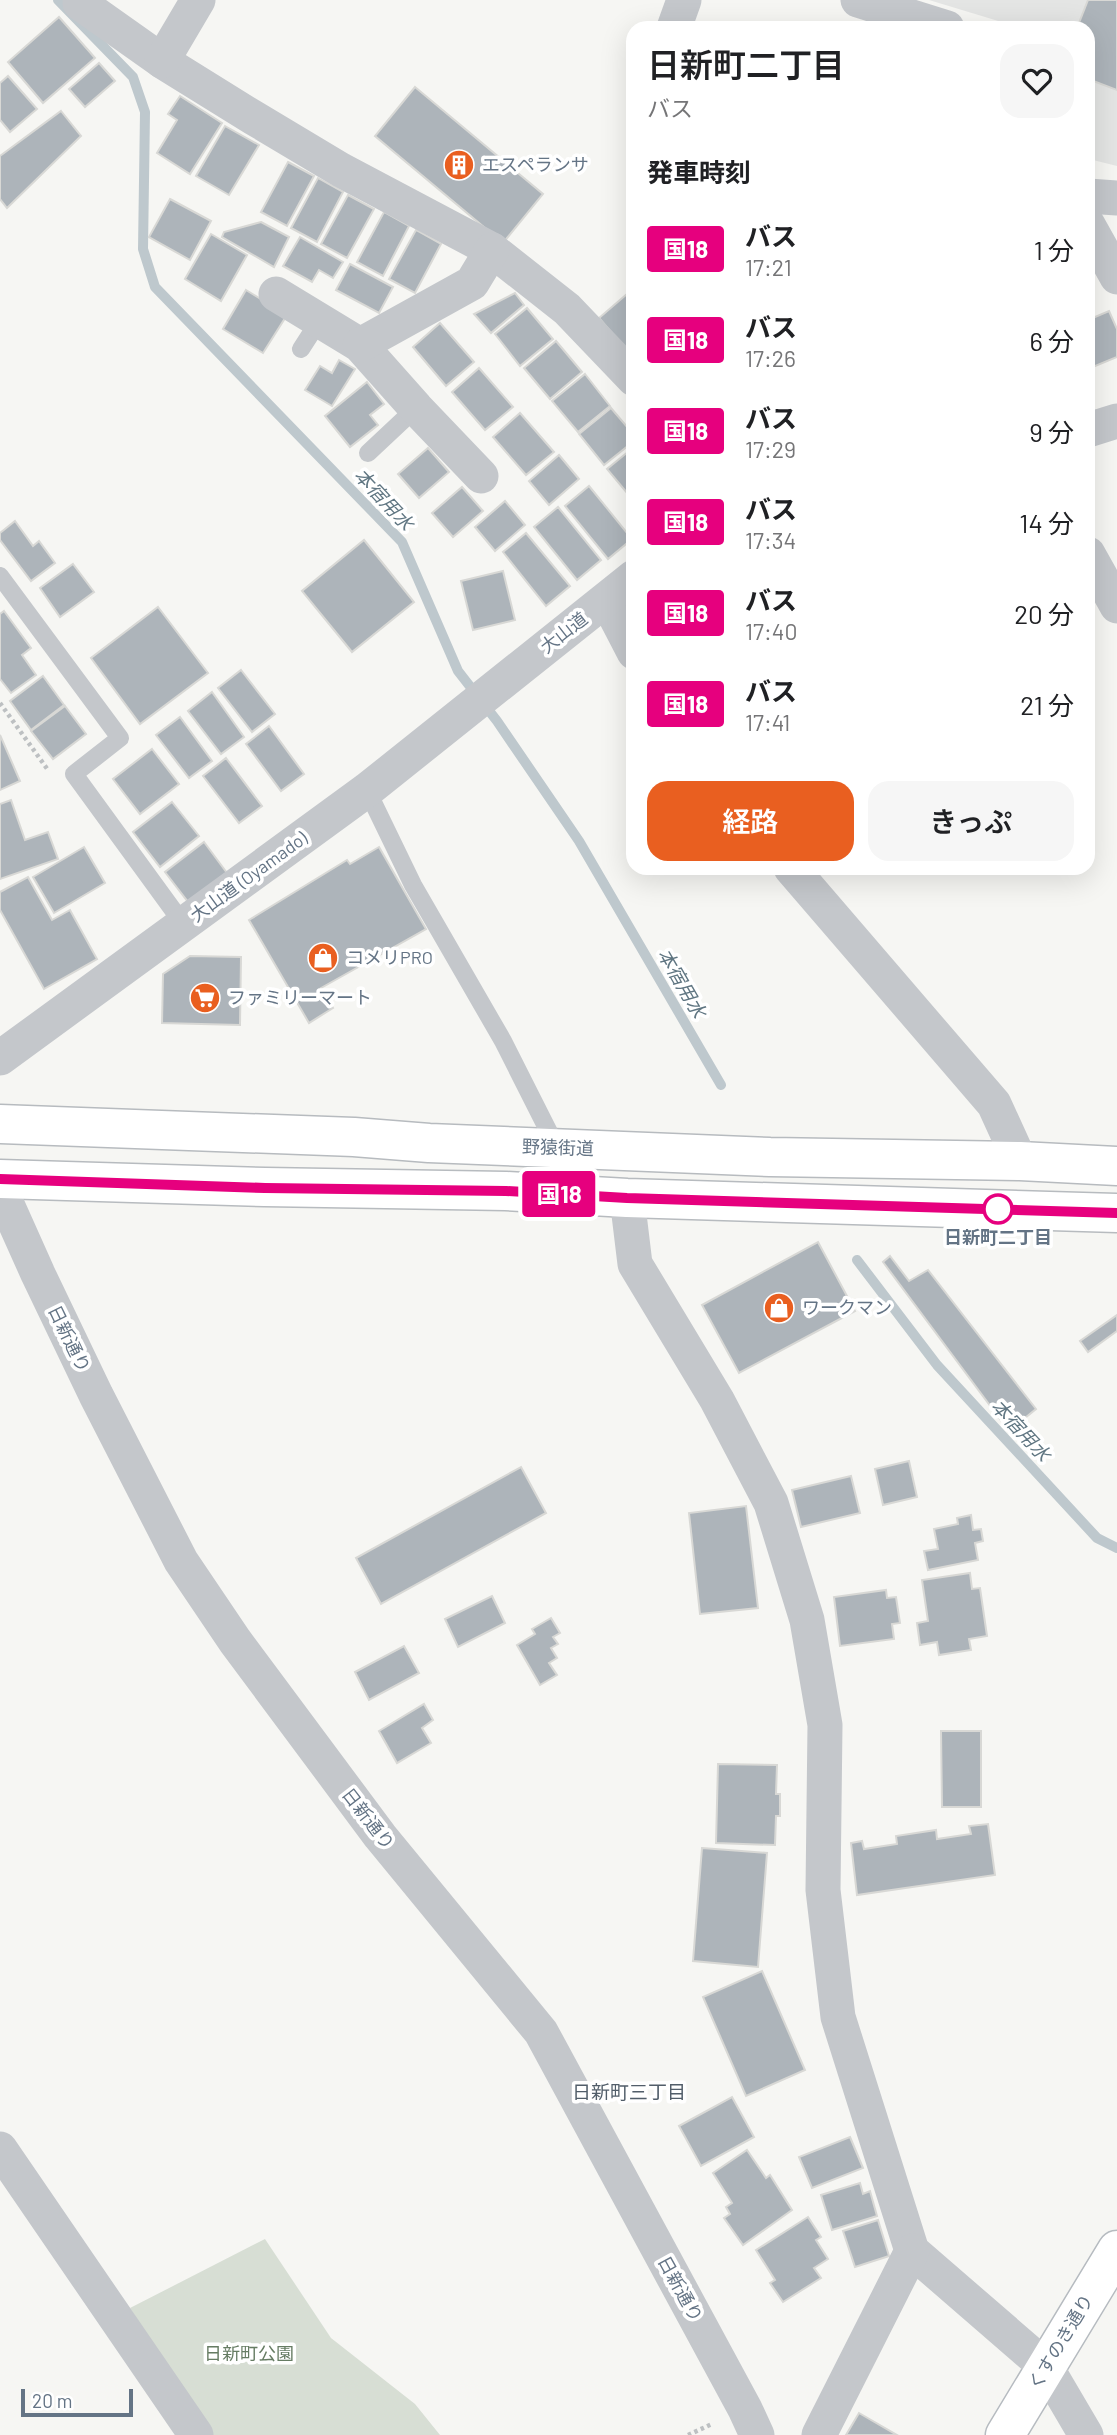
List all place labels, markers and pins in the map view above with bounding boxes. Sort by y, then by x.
building icon: エスペランサ [442,148,476,182]
place label: エスペランサ [482,153,589,175]
shop icon: コメリPRO [306,941,340,975]
place label: コメリPRO [346,946,433,968]
supermarket icon: ファミリーマート [188,981,222,1015]
place label: ファミリーマート [228,986,372,1008]
marker: 日新町二丁目 [983,1194,1013,1224]
place label: 日新町二丁目 [944,1226,1052,1248]
shop icon: ワークマン [762,1291,796,1325]
place label: ワークマン [802,1296,892,1318]

